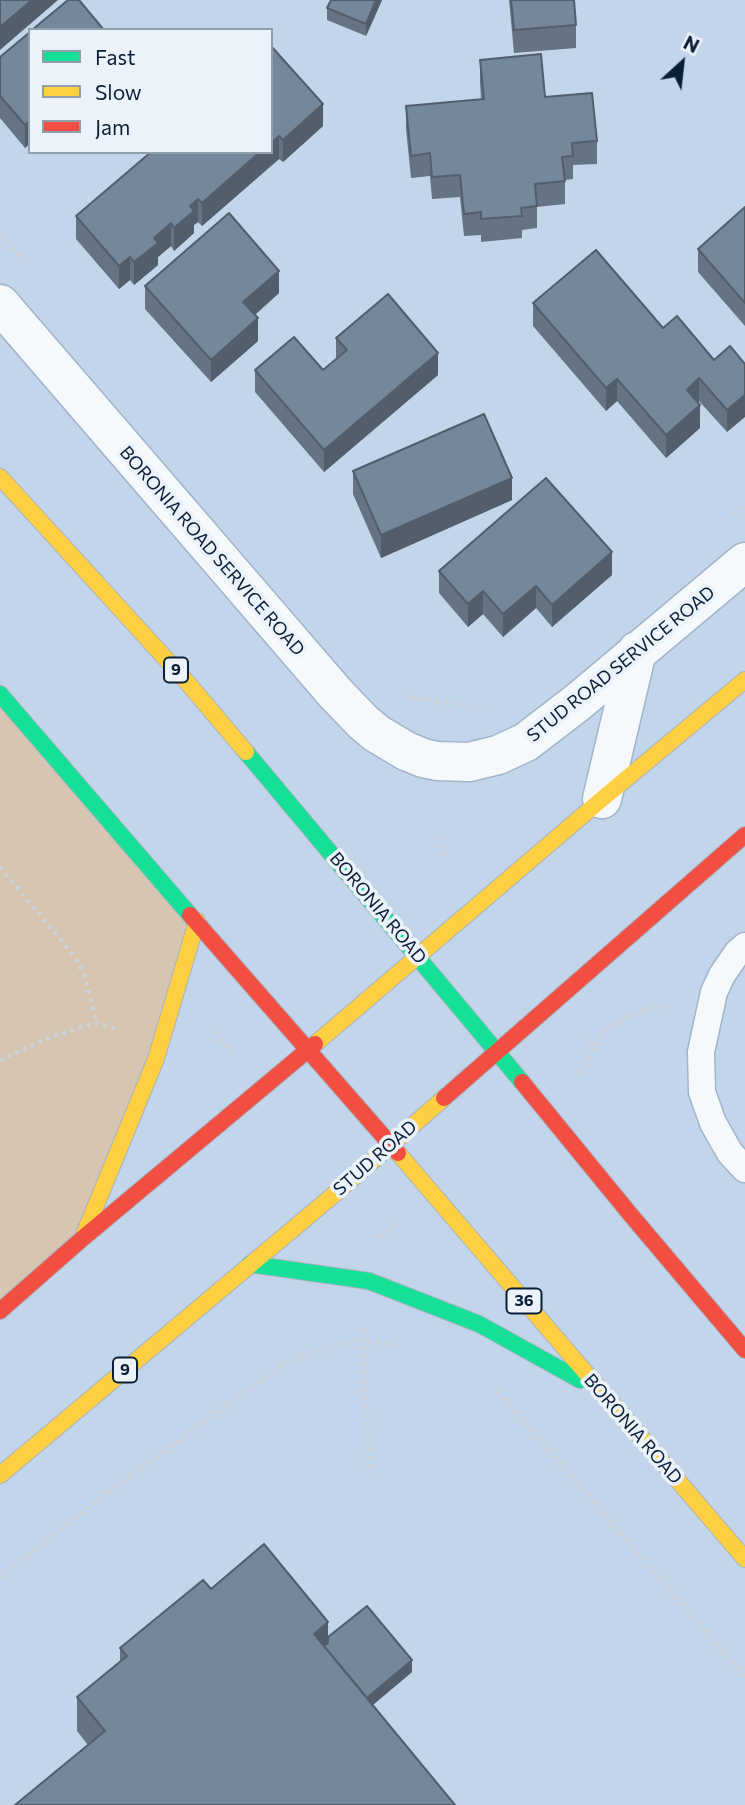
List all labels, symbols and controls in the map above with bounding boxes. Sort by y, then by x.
legend [28,28,273,154]
north arrow [647,28,717,98]
text: N [680,30,703,57]
text: Fast [95,44,136,69]
text: Slow [95,79,142,104]
text: Jam [95,114,130,139]
street label: BORONIA ROAD SERVICE ROAD [115,442,309,660]
street label: STUD ROAD SERVICE ROAD [523,582,719,746]
road number: 9 [164,657,188,682]
street label: BORONIA ROAD [325,848,431,968]
street label: STUD ROAD [329,1116,421,1200]
road number: 36 [506,1288,542,1314]
road number: 9 [113,1358,137,1382]
street label: BORONIA ROAD [579,1369,687,1489]

